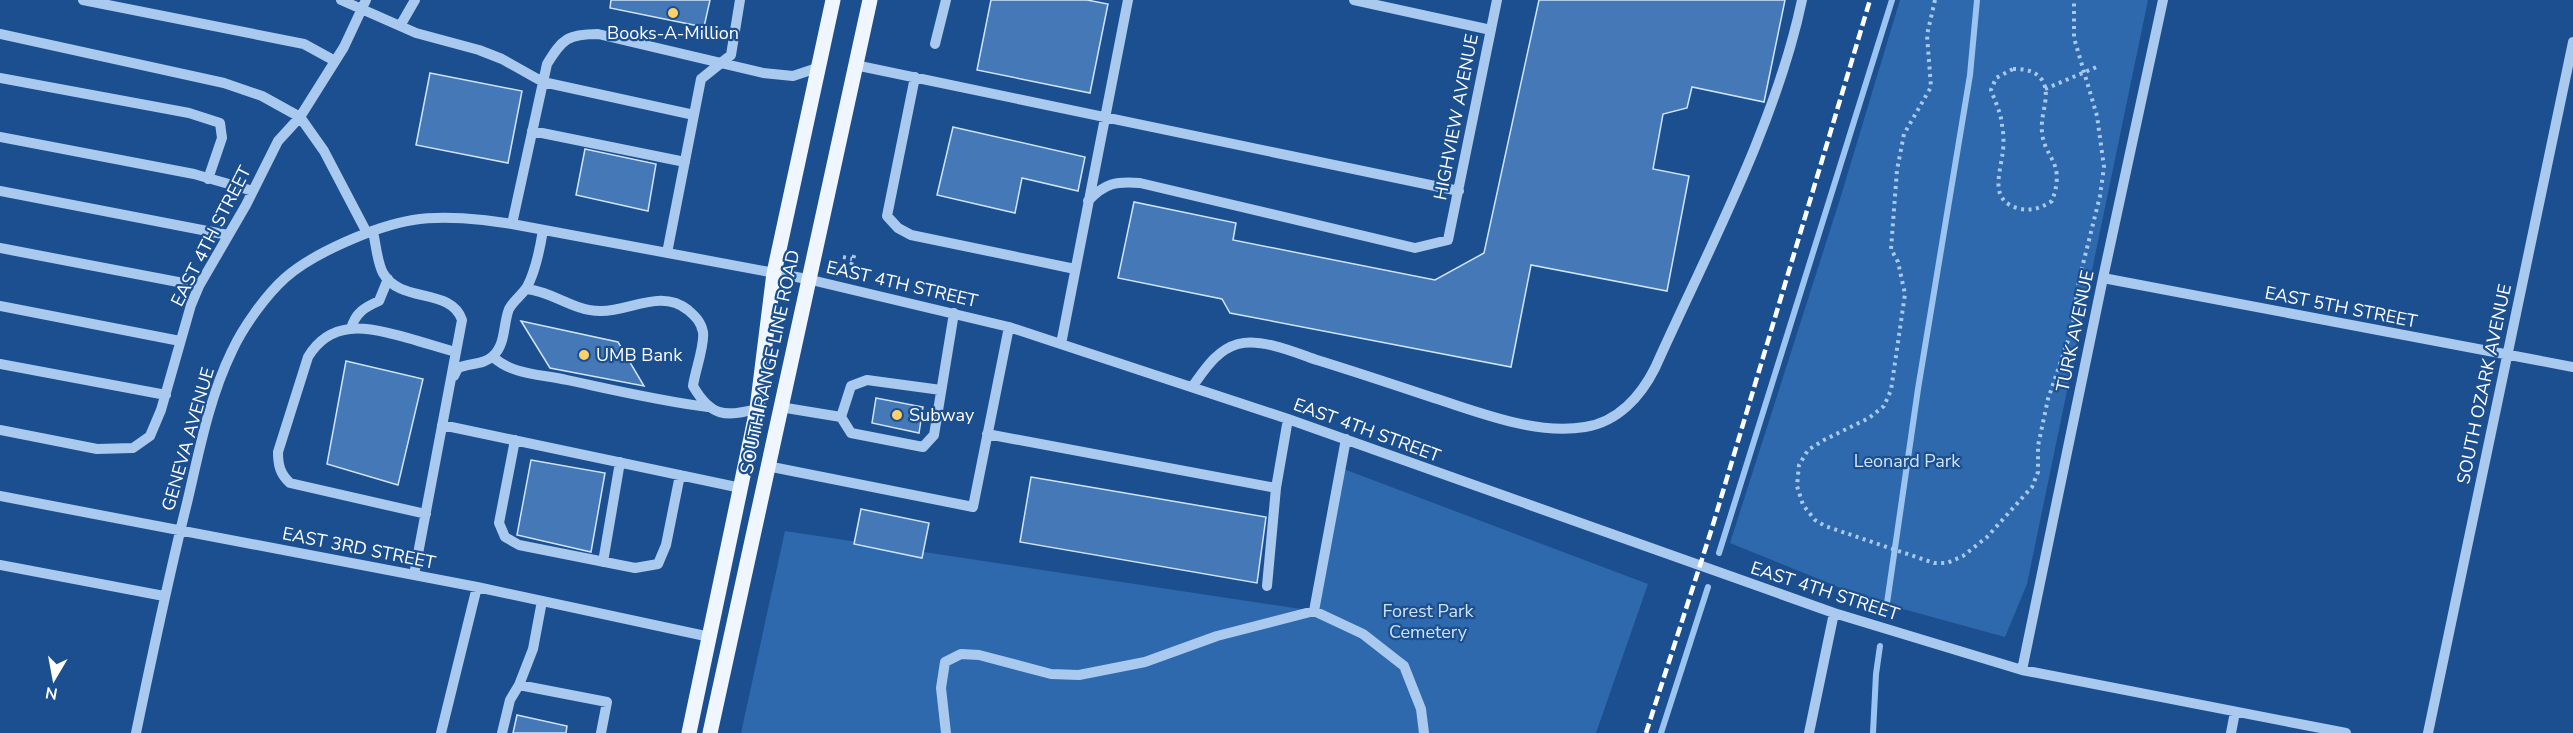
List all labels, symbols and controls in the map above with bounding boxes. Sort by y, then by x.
marker: Books-A-Million [666,6,680,20]
place label: Books-A-Million [607,21,739,45]
street label: HIGHVIEW AVENUE [1428,32,1484,202]
street label: EAST 4TH STREET [165,161,257,310]
street label: SOUTH RANGE LINE ROAD [735,248,805,476]
street label: EAST 4TH STREET [824,255,980,313]
street label: TURK AVENUE [2050,268,2100,394]
street label: EAST 5TH STREET [2263,280,2419,334]
street label: SOUTH OZARK AVENUE [2451,282,2517,486]
place label: UMB Bank [596,343,683,367]
marker: UMB Bank [577,348,591,362]
street label: GENEVA AVENUE [156,364,220,514]
street label: EAST 4TH STREET [1290,392,1444,468]
place label: Subway [909,403,975,427]
marker: Subway [890,408,904,422]
park label: Leonard Park [1854,449,1961,473]
street label: EAST 3RD STREET [280,521,438,575]
street label: EAST 4TH STREET [1748,556,1902,626]
park label: Forest Park Cemetery [1383,599,1474,644]
north arrow [24,649,84,709]
text: N [44,681,59,705]

